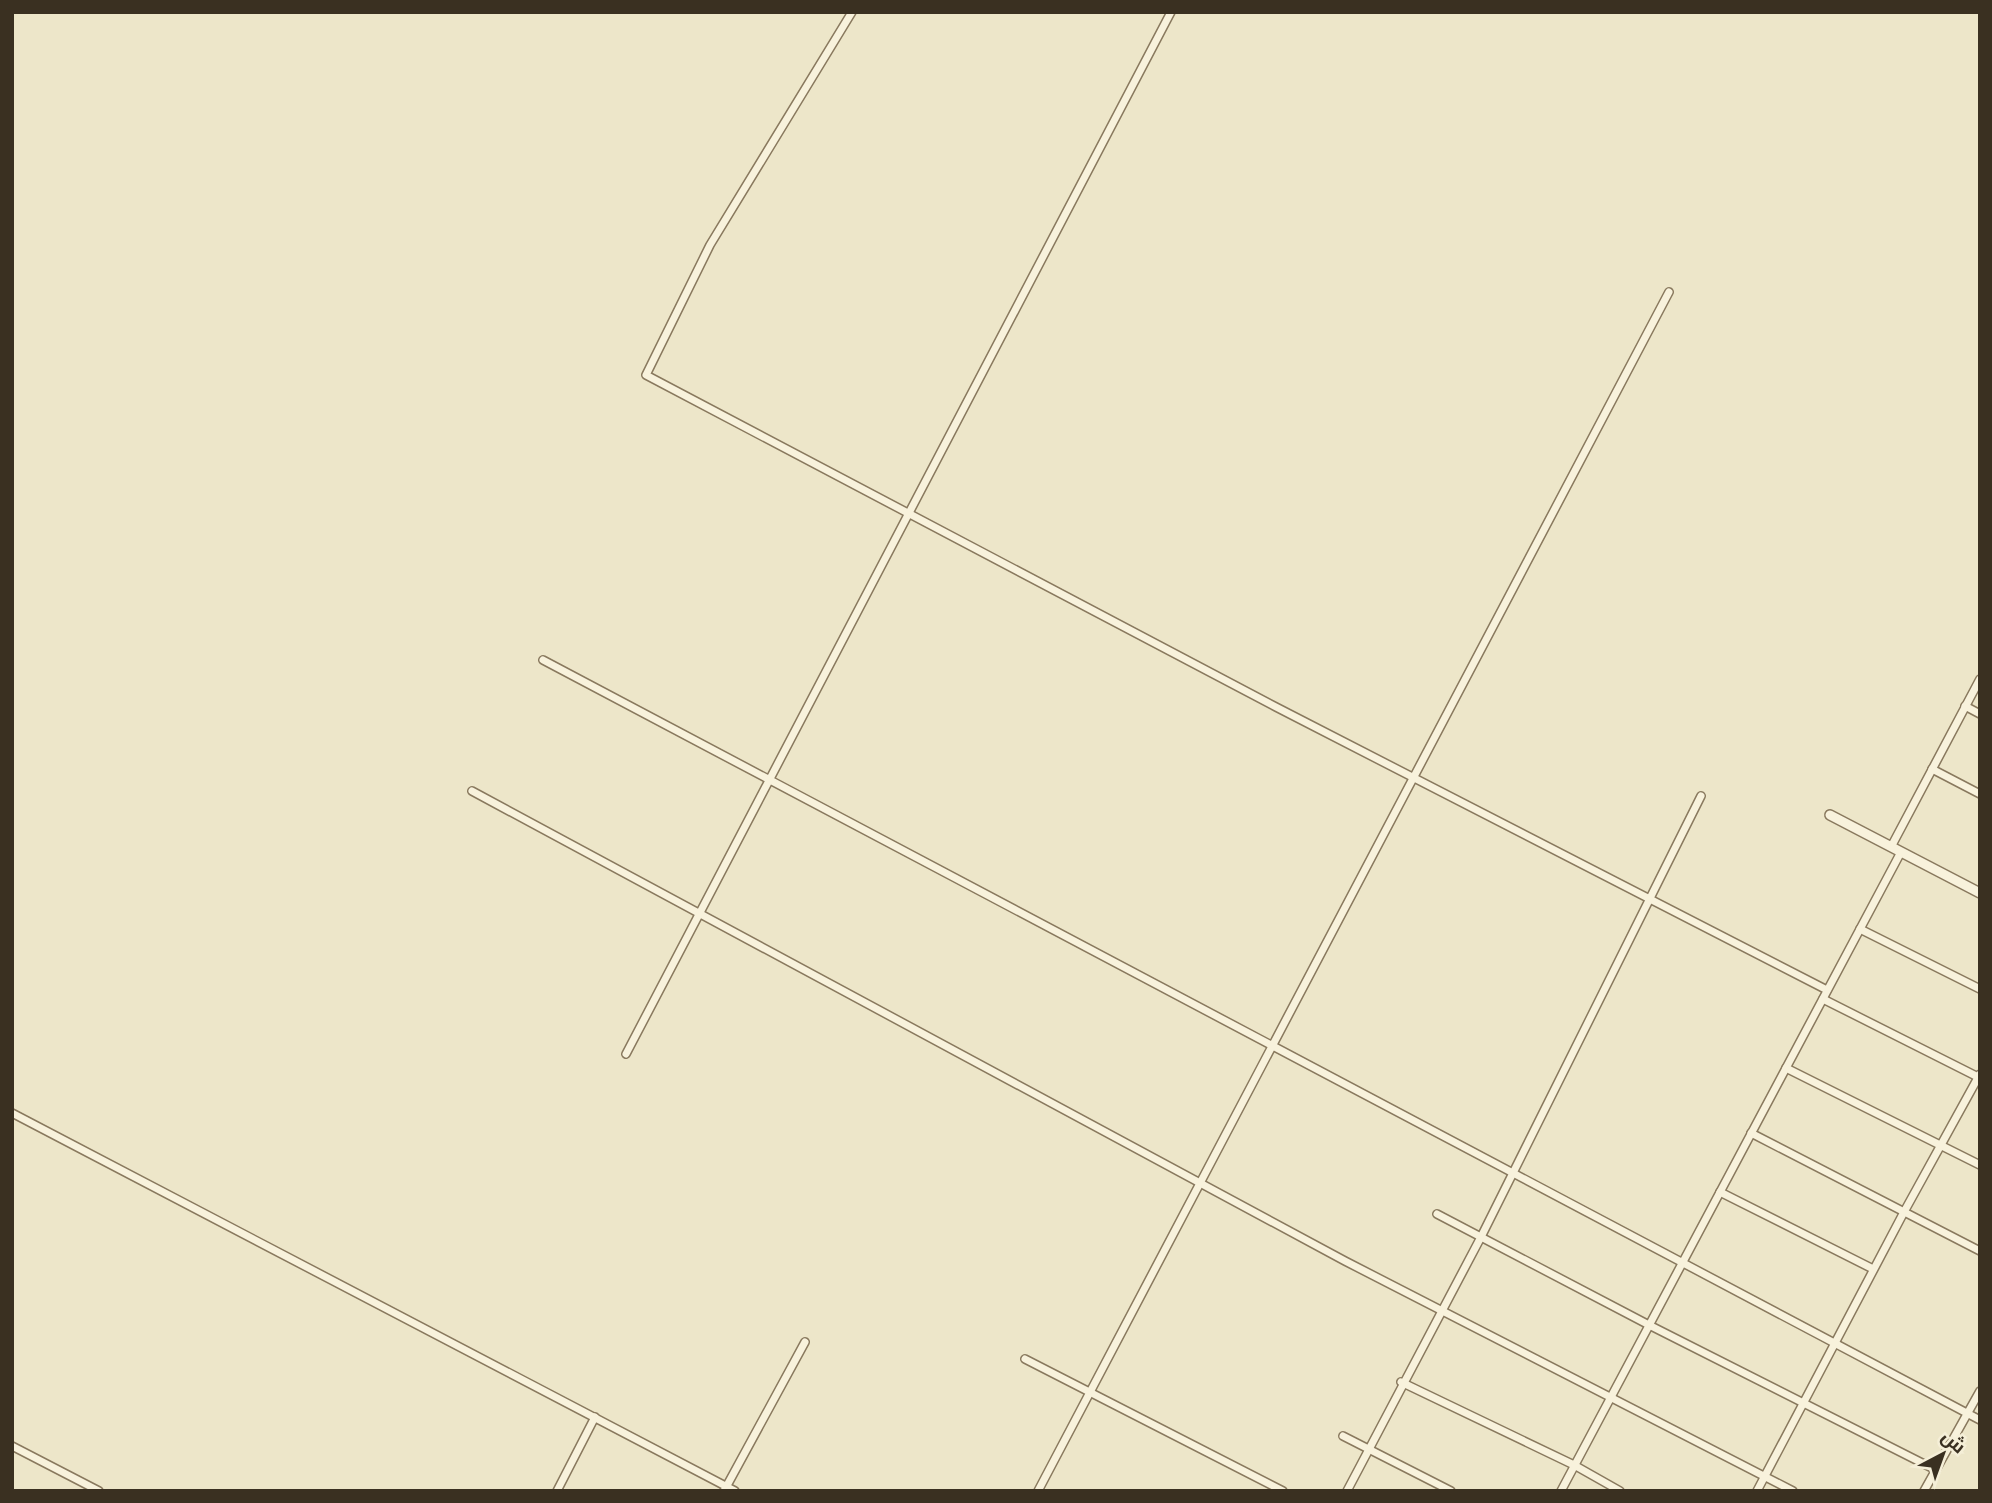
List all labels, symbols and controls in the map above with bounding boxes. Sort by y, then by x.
north arrow [1908,1419,1978,1489]
text: ش [1937,1423,1973,1458]

